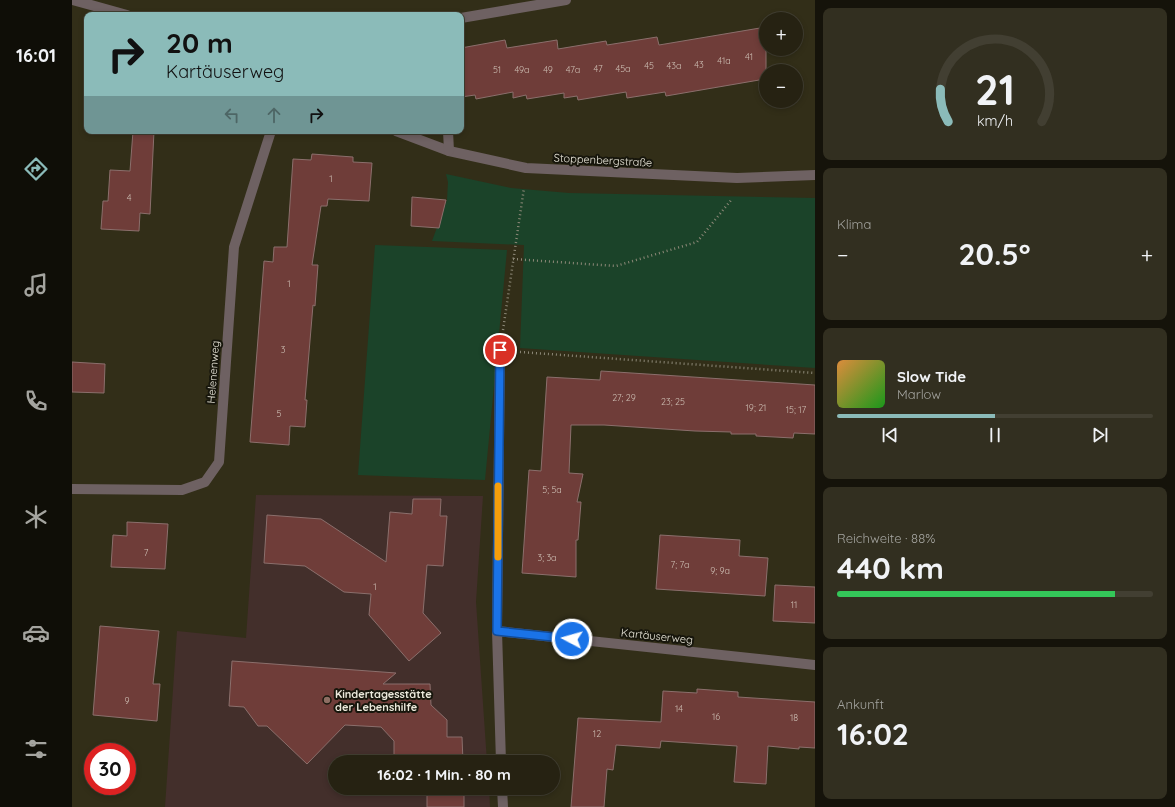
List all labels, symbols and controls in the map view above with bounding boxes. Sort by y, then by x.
map controls [759,12,803,108]
button: + [759,12,803,56]
text: 20 m [166,25,233,60]
icon: right [100,28,152,80]
text: 16:01 [16,44,56,67]
house number: 41 [745,51,753,62]
house number: 41a [717,55,731,66]
house number: 43 [694,59,704,70]
text: Kartäuserweg [166,60,284,83]
house number: 45 [644,60,654,71]
house number: 43a [667,60,681,71]
house number: 47 [593,63,603,74]
house number: 45a [615,63,631,74]
text: 21 [975,63,1015,115]
house number: 51 [493,64,501,75]
house number: 49a [514,64,530,75]
house number: 49 [543,64,553,75]
house number: 47a [566,64,580,75]
button: − [759,64,803,108]
icon: left [221,104,243,126]
icon: ahead [263,104,285,126]
icon: right [305,104,327,126]
text: km/h [977,111,1013,129]
street label: Stoppenbergstraße [553,150,653,170]
icon: directions [22,155,50,183]
house number: 1 [329,173,333,184]
house number: 4 [127,192,132,203]
text: Klima [837,216,871,232]
text: 20.5° [959,235,1031,273]
text: − [837,241,848,269]
text: + [1141,241,1153,269]
icon: music [22,271,50,299]
house number: 1 [287,278,291,289]
pin [483,333,517,367]
icon: arrive [489,339,511,361]
street label: Helenenweg [204,340,222,404]
house number: 3 [281,344,286,355]
text: Slow Tide [897,367,966,386]
text: Marlow [897,386,941,402]
icon: phone [22,387,50,415]
house number: 27; 29 [612,392,636,403]
house number: 23; 25 [661,396,685,407]
house number: 19; 21 [746,402,766,413]
house number: 15; 17 [786,404,807,415]
house number: 5 [277,408,282,419]
icon: previous [879,424,901,446]
icon: pause [984,424,1006,446]
icon: next [1089,424,1111,446]
house number: 5; 5a [542,484,562,495]
icon: climate [22,503,50,531]
text: Reichweite · 88% [837,530,935,546]
house number: 7 [144,547,149,558]
text: 440 km [837,549,944,587]
house number: 3; 3a [537,552,557,563]
house number: 7; 7a [671,559,689,570]
house number: 9; 9a [710,565,730,576]
house number: 1 [373,581,377,592]
house number: 11 [791,599,797,610]
position arrow [551,618,593,660]
icon: car [22,619,50,647]
street label: Kartäuserweg [620,625,694,647]
place label: Kindertagesstätte der Lebenshilfe [335,687,432,714]
house number: 9 [124,695,130,706]
marker: Kindertagesstätte der Lebenshilfe [322,695,332,705]
text: Ankunft [837,696,884,712]
house number: 14 [675,703,683,714]
house number: 16 [712,711,720,722]
house number: 18 [790,712,798,723]
text: 16:02 [837,715,909,753]
house number: 12 [593,728,601,739]
icon: filters [22,735,50,763]
speed limit sign: 30 [84,743,136,795]
text: 16:02 · 1 Min. · 80 m [377,765,511,784]

